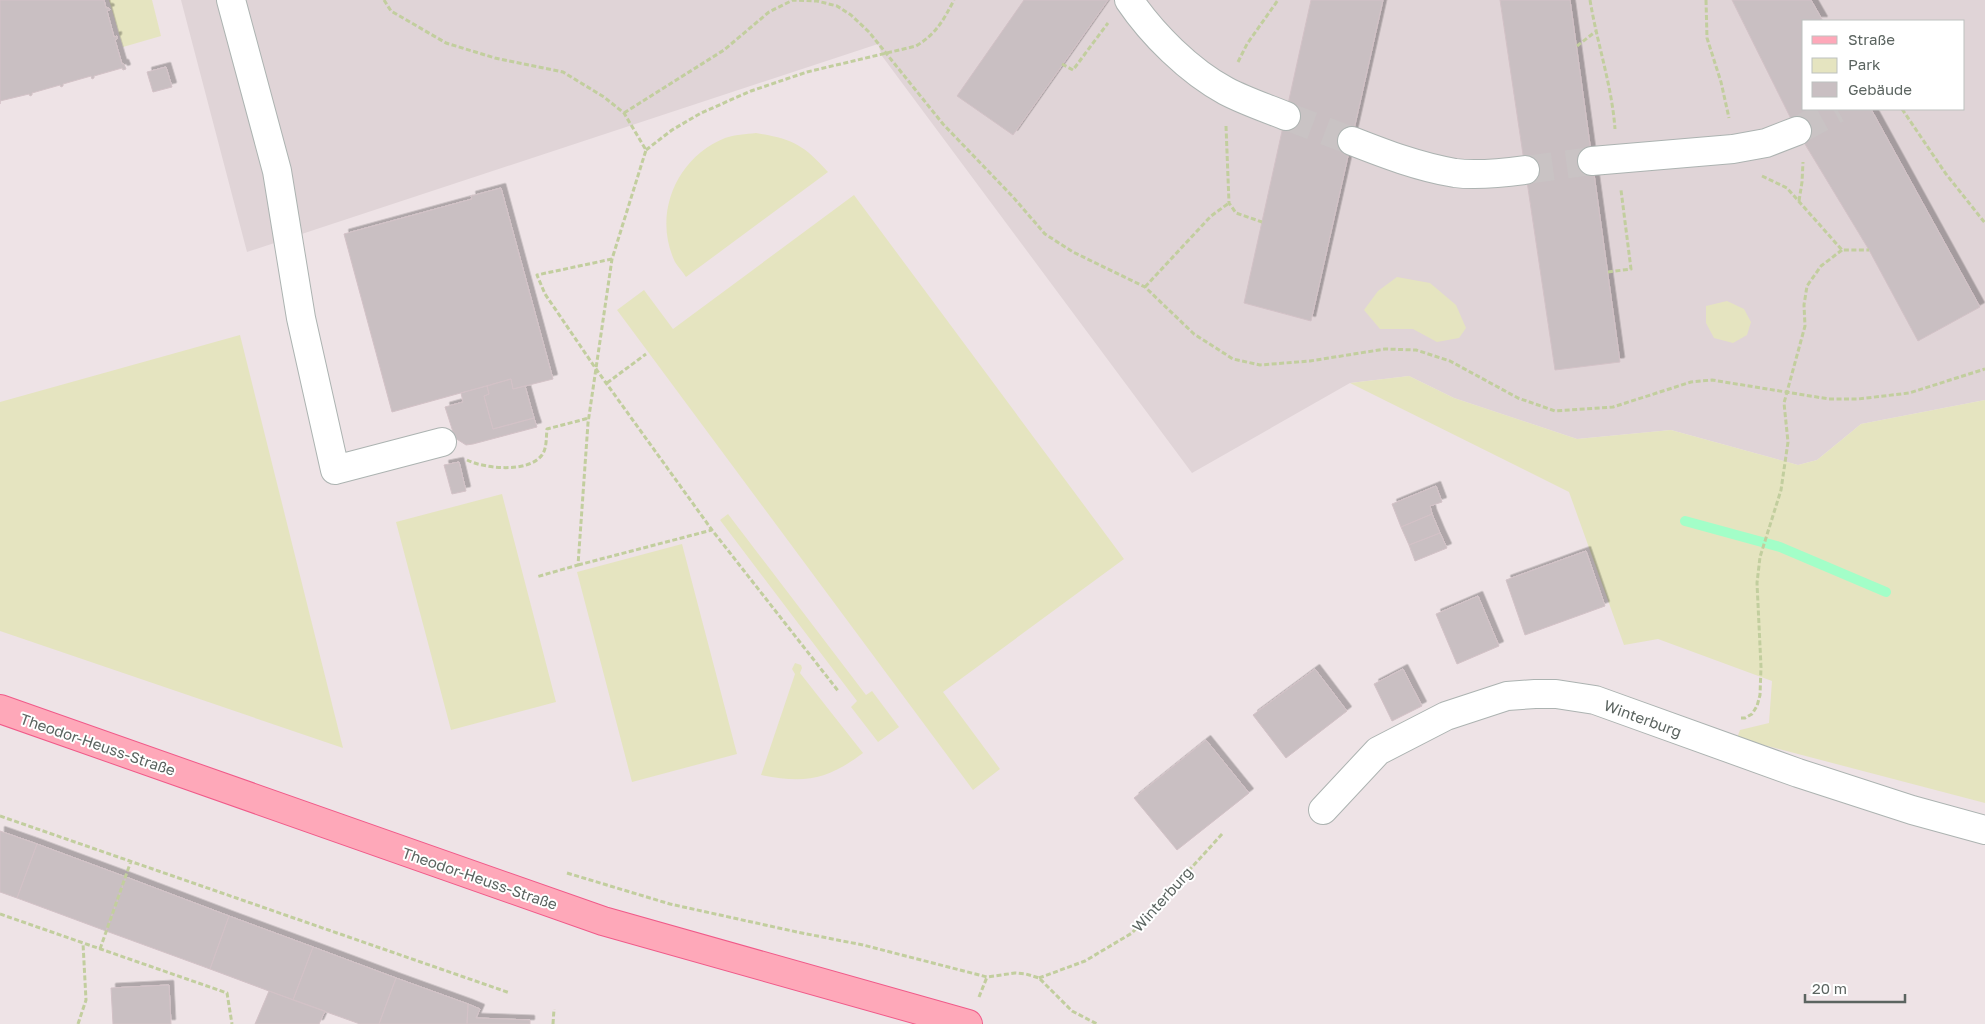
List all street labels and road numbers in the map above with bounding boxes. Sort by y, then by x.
street label: Winterburg [1602,696,1684,740]
street label: Theodor-Heuss-Straße [18,709,178,779]
street label: Theodor-Heuss-Straße [400,843,560,913]
street label: Winterburg [1128,863,1196,935]

